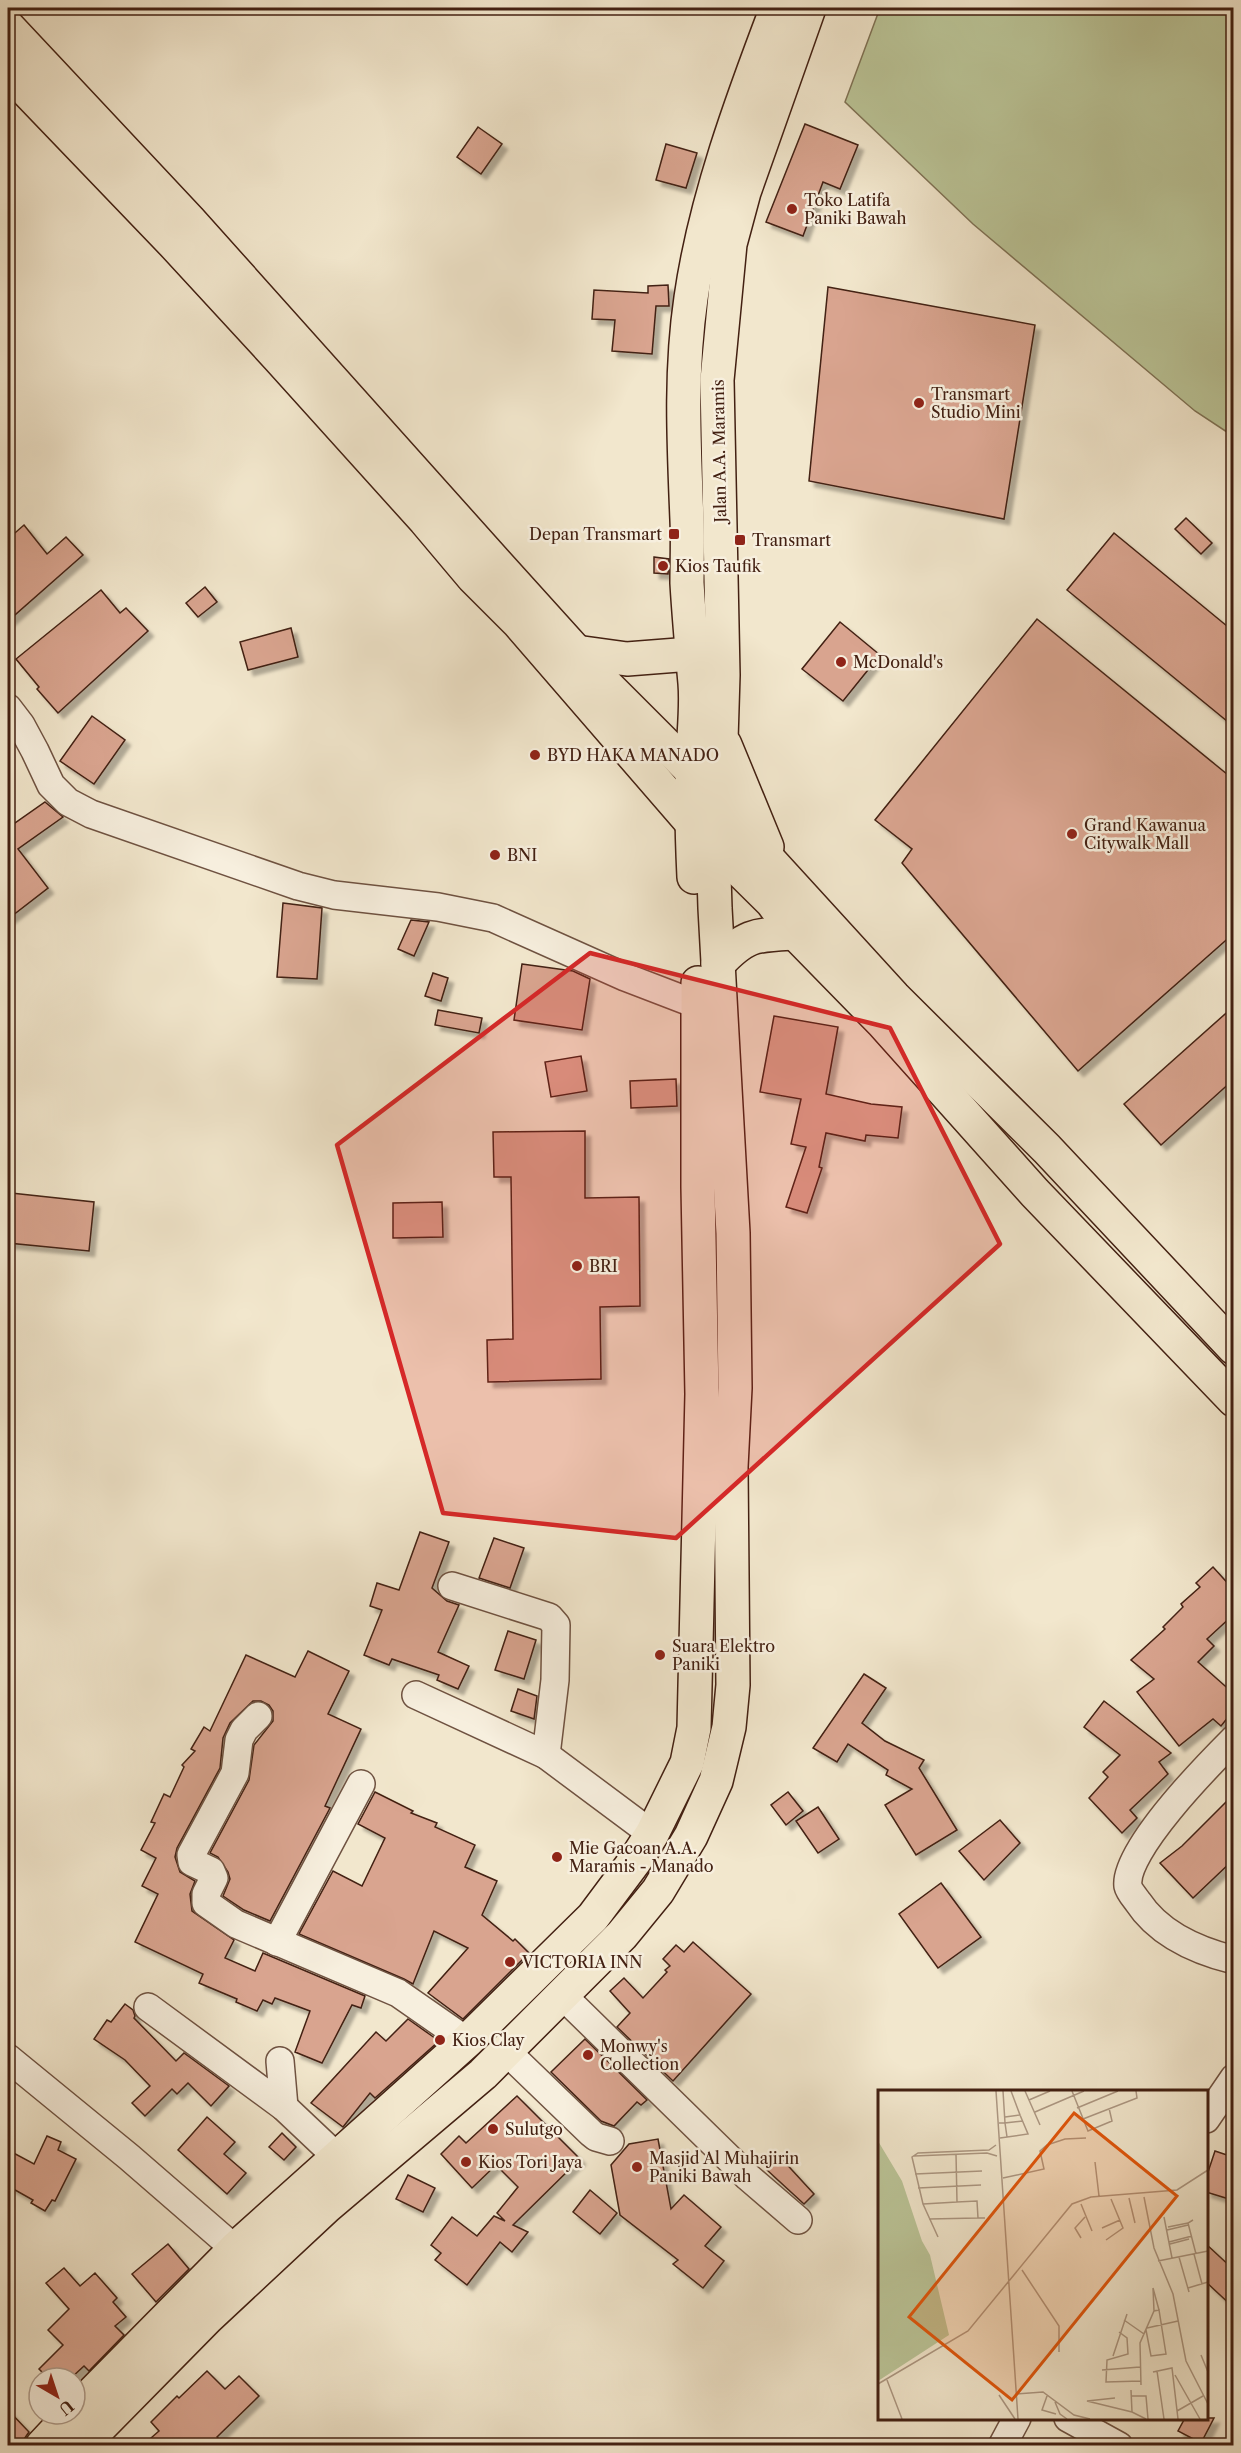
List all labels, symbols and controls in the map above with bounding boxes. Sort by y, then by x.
place label: Toko Latifa Paniki Bawah [804,190,906,228]
marker: Toko Latifa Paniki Bawah [785,202,799,216]
street label: Jalan A.A. Maramis [708,379,730,526]
place label: Transmart Studio Mini [931,384,1021,422]
marker: Transmart Studio Mini [912,396,926,410]
place label: Depan Transmart [529,524,662,544]
marker: Depan Transmart [667,527,681,541]
place label: Transmart [752,530,831,550]
marker: Transmart [733,533,747,547]
place label: Kios Taufik [675,556,762,576]
marker: Kios Taufik [656,559,670,573]
place label: McDonald's [853,652,943,672]
marker: McDonald's [834,655,848,669]
place label: BYD HAKA MANADO [547,745,719,765]
marker: BYD HAKA MANADO [528,748,542,762]
place label: Grand Kawanua Citywalk Mall [1084,815,1207,853]
marker: Grand Kawanua Citywalk Mall [1065,827,1079,841]
place label: BNI [507,845,537,865]
marker: BNI [488,848,502,862]
place label: BRI [589,1256,618,1276]
marker: BRI [570,1259,584,1273]
place label: Suara Elektro Paniki [672,1636,775,1674]
marker: Suara Elektro Paniki [653,1648,667,1662]
place label: Mie Gacoan A.A. Maramis - Manado [569,1838,714,1876]
marker: Mie Gacoan A.A. Maramis - Manado [550,1850,564,1864]
place label: VICTORIA INN [521,1952,643,1972]
marker: VICTORIA INN [503,1955,517,1969]
place label: Kios Clay [452,2030,525,2050]
marker: Kios Clay [433,2033,447,2047]
place label: Monwy's Collection [600,2036,679,2074]
marker: Monwy's Collection [581,2048,595,2062]
inset map [878,2090,1208,2420]
place label: Sulutgo [505,2119,563,2139]
marker: Sulutgo [486,2122,500,2136]
place label: Masjid Al Muhajirin Paniki Bawah [649,2148,799,2186]
place label: Kios Tori Jaya [478,2152,583,2172]
marker: Kios Tori Jaya [459,2155,473,2169]
marker: Masjid Al Muhajirin Paniki Bawah [630,2160,644,2174]
north arrow [27,2366,87,2426]
text: U [55,2396,78,2420]

